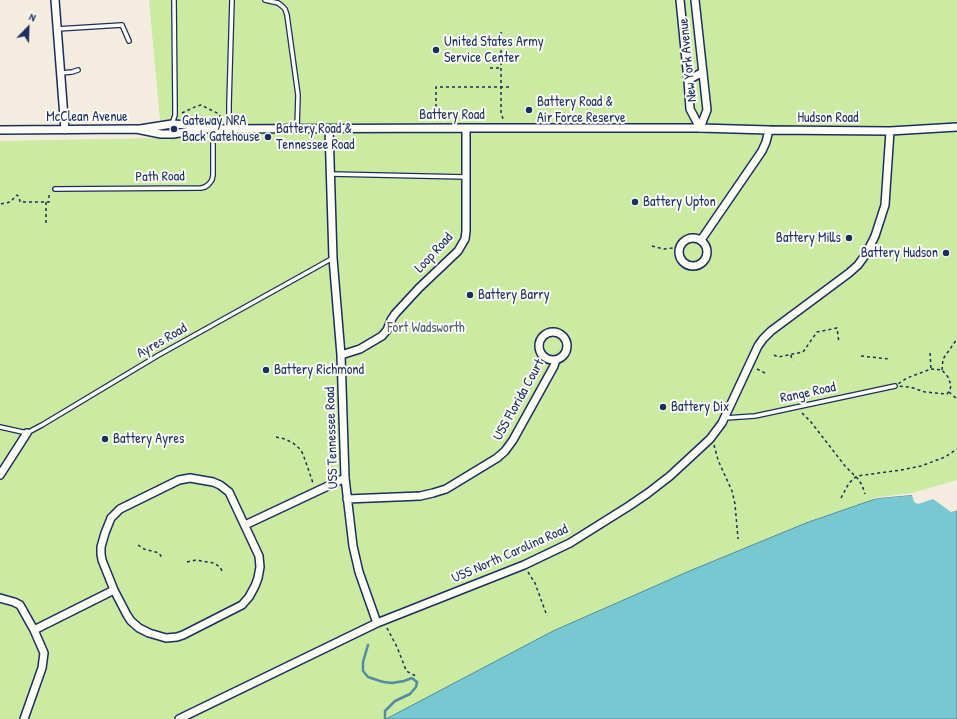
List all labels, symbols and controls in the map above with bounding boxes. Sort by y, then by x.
north arrow [8,8,48,48]
text: N [27,9,38,25]
street label: New York Avenue [675,17,701,103]
place label: United States Army Service Center [444,34,544,66]
marker: United States Army Service Center [431,45,441,55]
place label: Battery Road & Air Force Reserve [537,94,626,126]
marker: Battery Road & Air Force Reserve [524,105,534,115]
street label: Battery Road [419,107,485,123]
street label: McClean Avenue [46,109,128,125]
street label: Hudson Road [797,110,859,126]
place label: Gateway NRA Back Gatehouse [182,113,260,146]
place label: Battery Road & Tennessee Road [276,121,354,154]
marker: Gateway NRA Back Gatehouse [169,124,179,134]
marker: Battery Road & Tennessee Road [263,132,273,142]
street label: Path Road [135,168,185,186]
place label: Battery Upton [643,194,716,210]
marker: Battery Upton [630,197,640,207]
street label: Loop Road [411,229,457,277]
place label: Battery Mills [776,230,841,246]
marker: Battery Mills [844,233,854,243]
place label: Battery Hudson [861,245,938,261]
marker: Battery Hudson [941,248,951,258]
place label: Battery Barry [478,287,550,303]
marker: Battery Barry [465,290,475,300]
street label: Ayres Road [134,320,190,362]
park label: Fort Wadsworth [387,320,465,336]
street label: USS Florida Court [490,356,548,444]
place label: Battery Richmond [274,362,364,378]
marker: Battery Richmond [261,365,271,375]
street label: Range Road [779,379,837,407]
street label: USS Tennessee Road [322,387,342,489]
place label: Battery Dix [671,399,729,415]
marker: Battery Dix [658,402,668,412]
place label: Battery Ayres [113,431,184,447]
marker: Battery Ayres [100,434,110,444]
street label: USS North Carolina Road [449,521,571,587]

